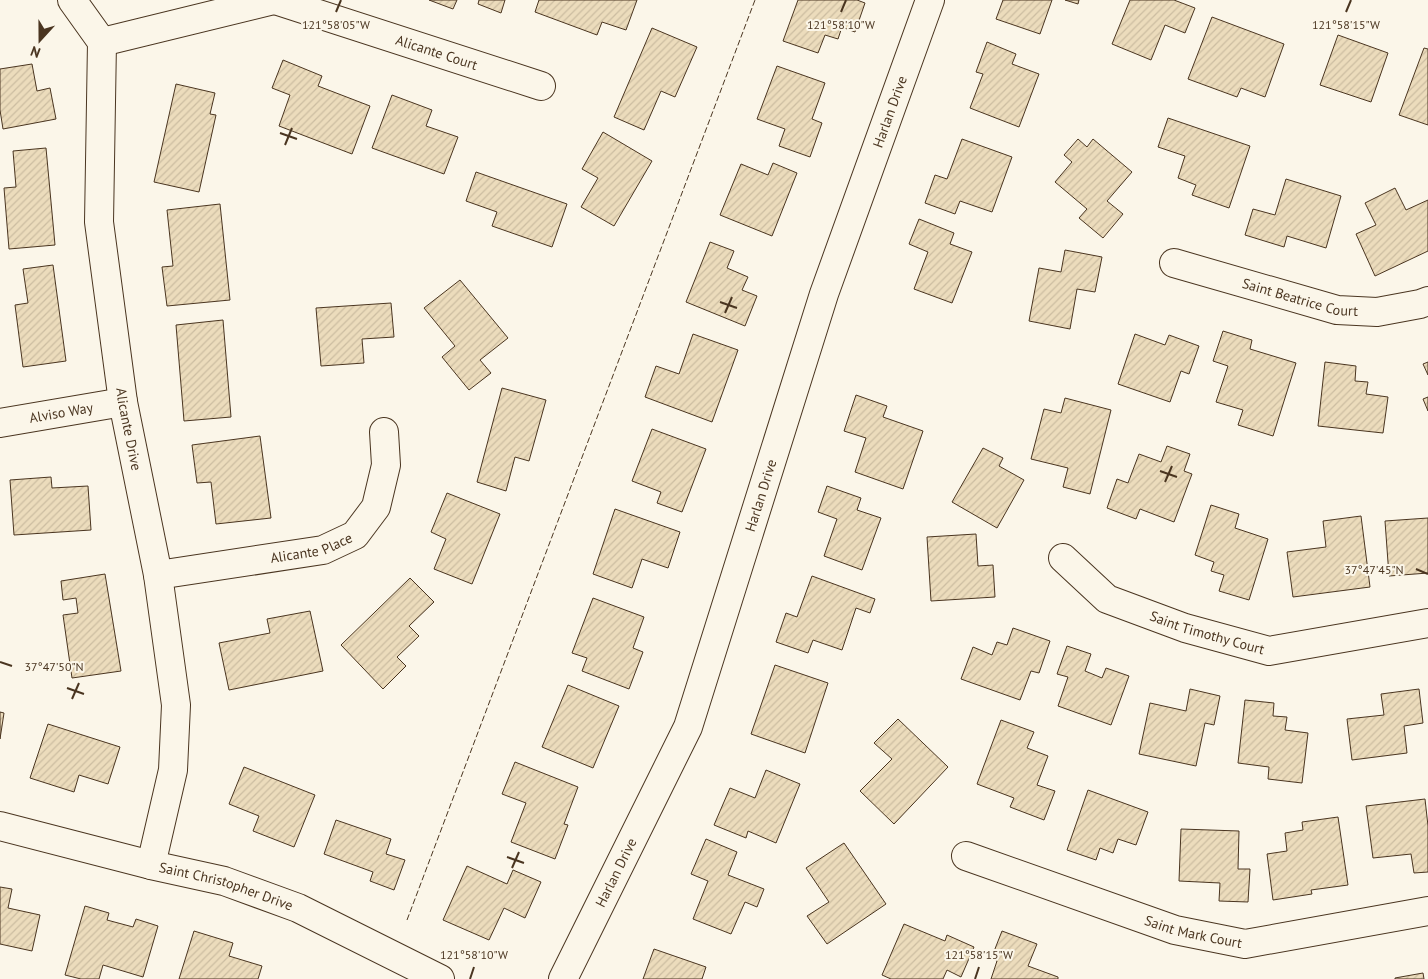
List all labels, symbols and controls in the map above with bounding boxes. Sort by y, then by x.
north arrow [15,15,65,65]
text: 121°58'05"W [302,17,370,32]
text: 121°58'10"W [807,17,875,32]
text: 121°58'15"W [1312,17,1380,32]
street label: Alicante Court [394,31,480,74]
text: N [28,42,43,62]
street label: Harlan Drive [869,73,911,150]
street label: Saint Beatrice Court [1240,274,1359,320]
street label: Alicante Drive [112,387,146,472]
street label: Alviso Way [28,398,95,427]
street label: Harlan Drive [741,457,781,534]
street label: Alicante Place [269,529,355,567]
text: 37°47'45"N [1344,562,1404,577]
street label: Saint Timothy Court [1147,607,1267,658]
text: 37°47'50"N [24,659,84,674]
street label: Harlan Drive [591,835,641,910]
street label: Saint Christopher Drive [157,858,295,914]
street label: Saint Mark Court [1142,911,1244,952]
text: 121°58'10"W [440,947,508,962]
text: 121°58'15"W [945,947,1013,962]

